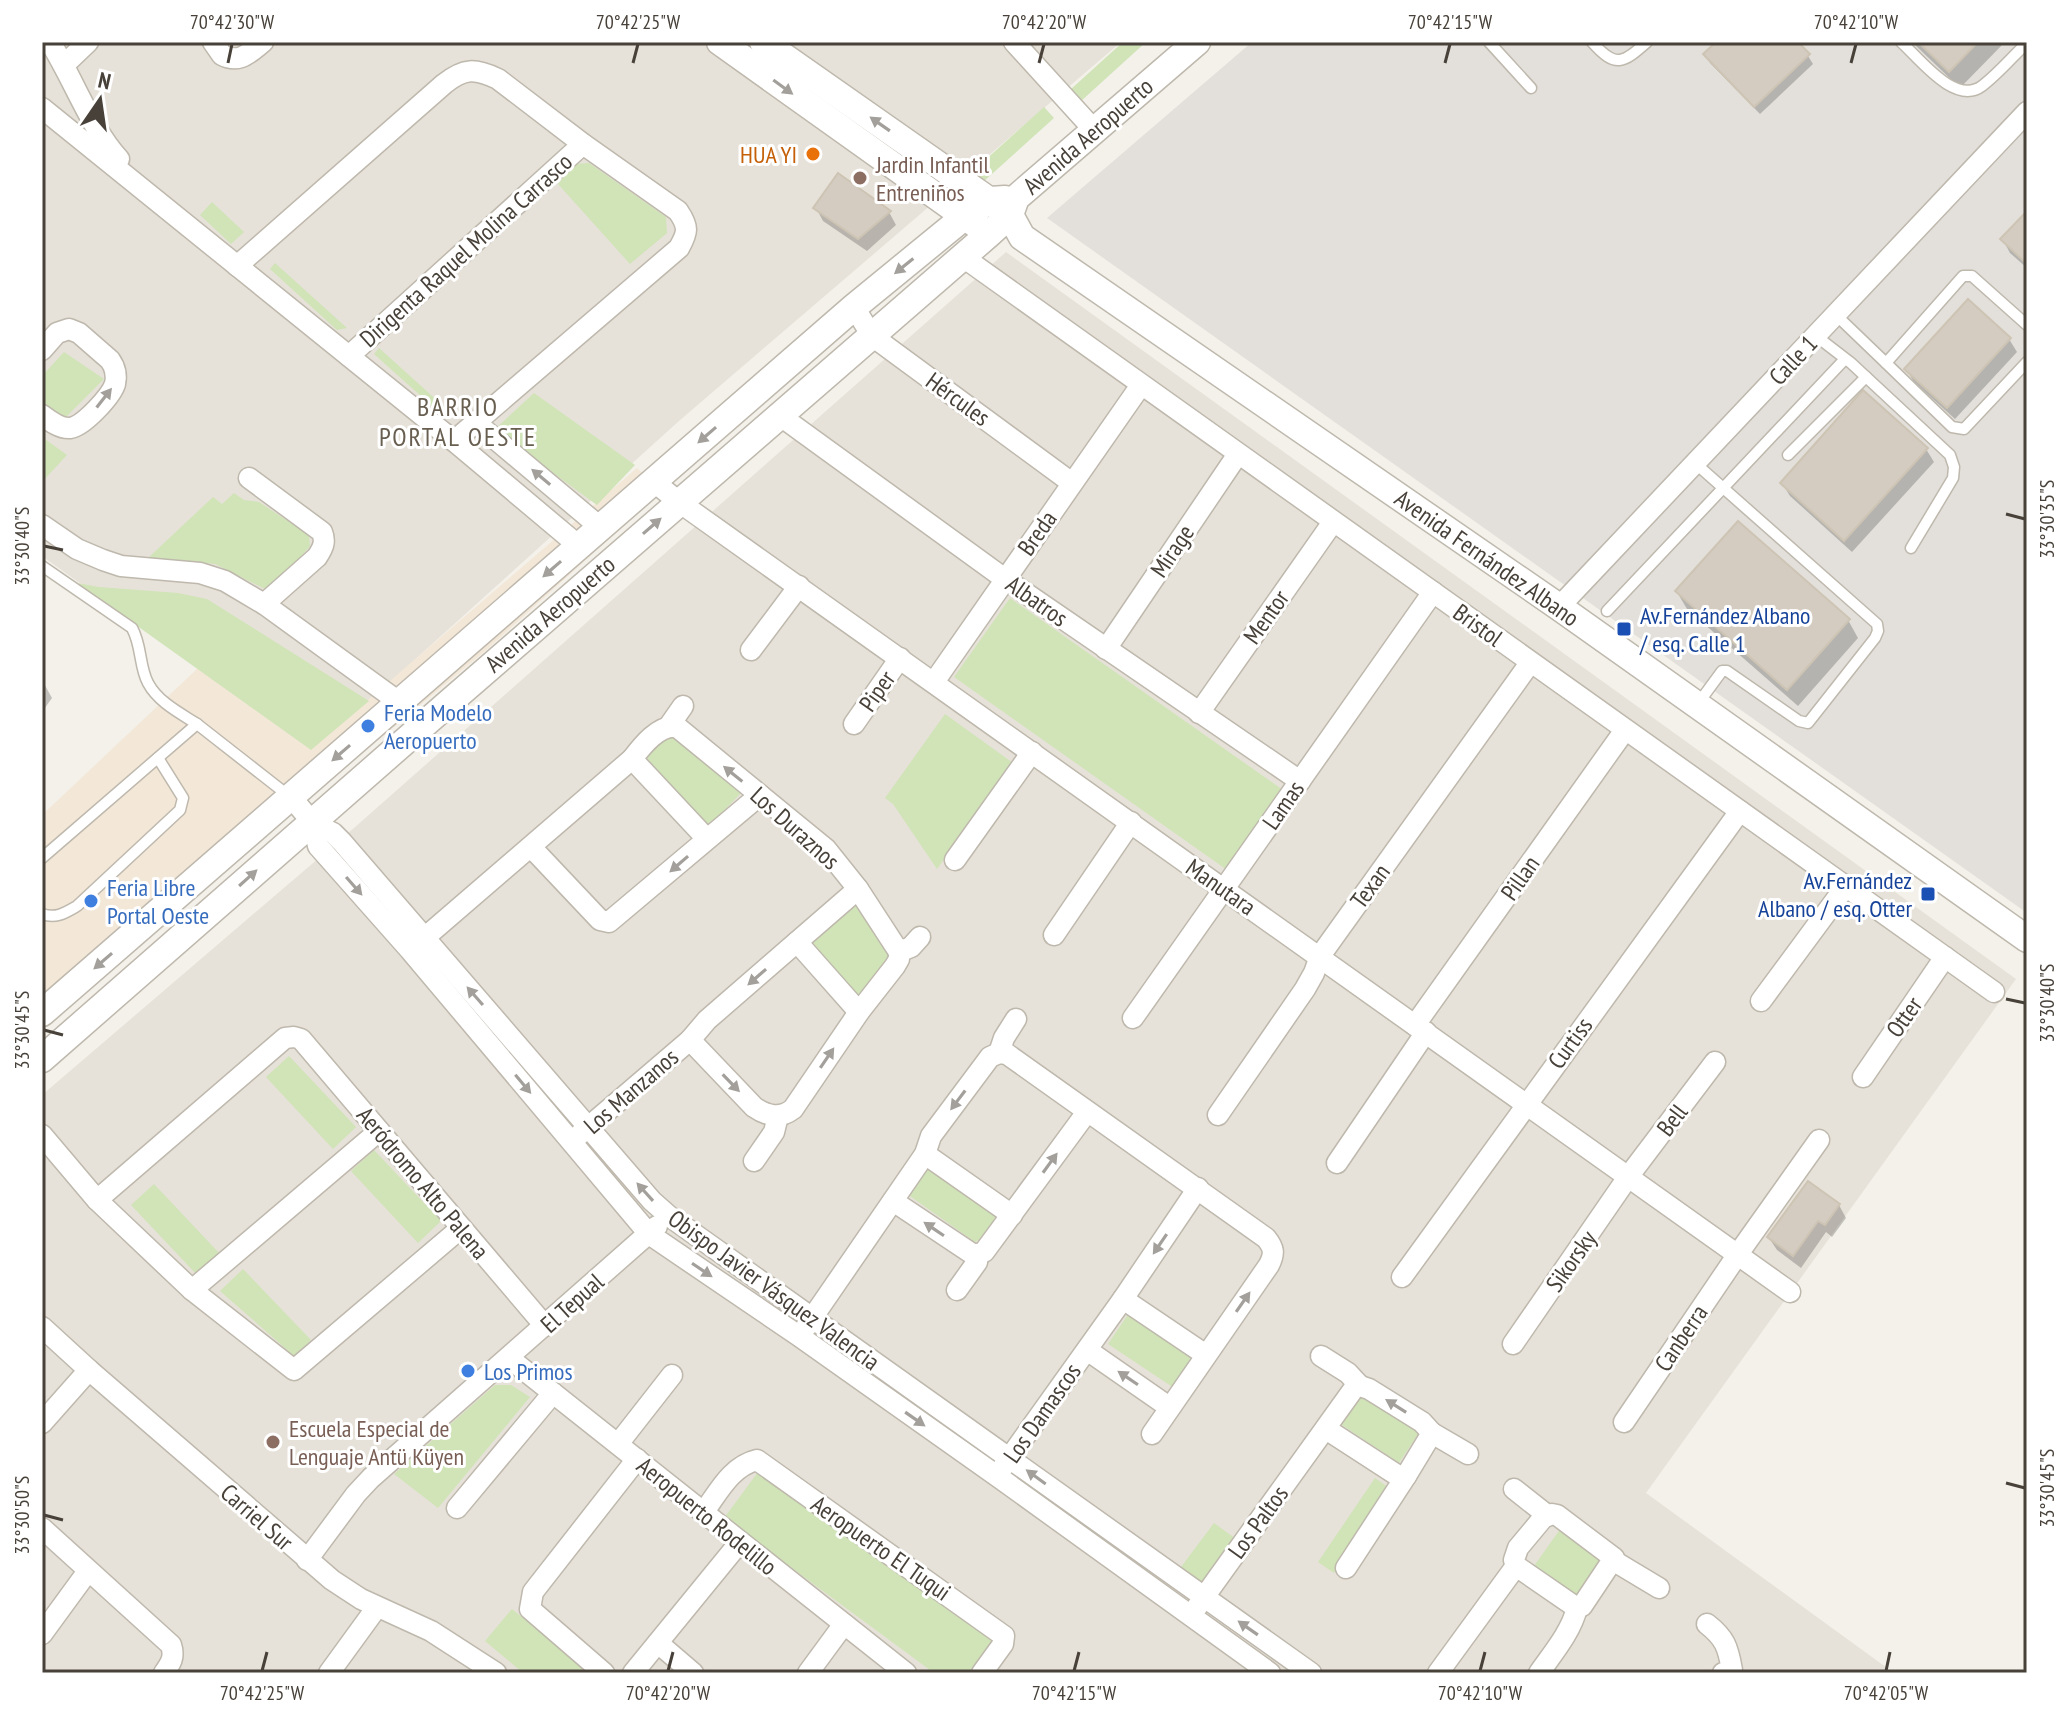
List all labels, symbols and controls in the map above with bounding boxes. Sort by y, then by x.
text: 70°42'30"W [190,9,275,35]
text: 70°42'25"W [596,9,681,35]
text: 70°42'20"W [1002,9,1087,35]
text: 70°42'15"W [1408,9,1493,35]
text: 70°42'10"W [1814,9,1899,35]
north arrow [60,60,140,140]
text: N [96,66,113,95]
street label: Avenida Aeropuerto [1016,71,1160,201]
one-way arrow [773,79,794,95]
one-way arrow [869,117,890,132]
place label: HUA YI [740,139,797,170]
marker: HUA YI [804,145,822,163]
street label: Dirigenta Raquel Molina Carrasco [353,146,579,354]
place label: Jardin Infantil Entreniños [875,149,989,208]
marker: Jardin Infantil Entreniños [851,169,869,187]
one-way arrow [894,257,914,274]
street label: Calle 1 [1762,328,1824,392]
street label: Hércules [920,365,996,433]
one-way arrow [96,388,112,408]
district label: BARRIO PORTAL OESTE [379,390,537,453]
one-way arrow [697,426,717,443]
one-way arrow [531,469,551,486]
text: 33°30'35"S [2034,480,2060,558]
street label: Avenida Fernández Albano [1389,483,1585,633]
street label: Breda [1011,505,1063,561]
text: 33°30'40"S [9,507,35,585]
one-way arrow [642,518,662,535]
street label: Mirage [1143,519,1201,583]
street label: Avenida Aeropuerto [478,549,622,679]
one-way arrow [543,560,562,578]
street label: Albatros [1000,569,1074,633]
street label: Mentor [1236,584,1296,650]
street label: Bristol [1447,597,1509,654]
place label: Av.Fernández Albano / esq. Calle 1 [1639,600,1810,659]
marker: Av.Fernández Albano / esq. Calle 1 [1615,620,1633,638]
street label: Piper [852,664,902,717]
place label: Feria Modelo Aeropuerto [384,697,492,756]
marker: Feria Modelo Aeropuerto [359,717,377,735]
one-way arrow [331,744,350,762]
one-way arrow [723,765,744,782]
street label: Lamas [1255,775,1311,835]
street label: Los Duraznos [744,780,846,876]
street label: Pillan [1494,850,1546,906]
street label: Manutara [1180,852,1262,922]
one-way arrow [669,854,688,872]
street label: Texan [1343,858,1397,914]
place label: Av.Fernández Albano / esq. Otter [1758,865,1912,924]
one-way arrow [239,870,258,888]
place label: Feria Libre Portal Oeste [107,872,209,931]
one-way arrow [345,876,362,896]
marker: Av.Fernández Albano / esq. Otter [1919,885,1937,903]
marker: Feria Libre Portal Oeste [82,892,100,910]
one-way arrow [93,952,113,969]
text: 33°30'40"S [2034,964,2060,1042]
one-way arrow [747,968,767,985]
one-way arrow [467,986,484,1006]
street label: Otter [1879,990,1929,1043]
text: 33°30'45"S [9,991,35,1069]
street label: Curtiss [1541,1011,1599,1075]
street label: Los Manzanos [577,1042,685,1140]
one-way arrow [819,1047,834,1068]
one-way arrow [721,1073,739,1092]
one-way arrow [514,1074,531,1094]
one-way arrow [950,1090,966,1111]
street label: Bell [1650,1097,1694,1142]
street label: Aeródromo Alto Palena [350,1100,496,1266]
one-way arrow [1041,1153,1057,1174]
one-way arrow [637,1183,654,1203]
street label: Obispo Javier Vásquez Valencia [662,1203,886,1377]
one-way arrow [924,1222,945,1237]
street label: Sikorsky [1539,1224,1603,1298]
one-way arrow [1153,1233,1168,1254]
one-way arrow [691,1262,712,1277]
street label: El Tepual [534,1266,610,1339]
one-way arrow [1235,1292,1250,1313]
street label: Canberra [1647,1299,1715,1377]
place label: Los Primos [484,1356,573,1387]
street label: Los Damascos [996,1357,1088,1469]
marker: Los Primos [459,1362,477,1380]
one-way arrow [1117,1371,1138,1386]
one-way arrow [1385,1399,1407,1413]
one-way arrow [905,1411,926,1426]
place label: Escuela Especial de Lenguaje Antü Küyen [289,1413,464,1472]
marker: Escuela Especial de Lenguaje Antü Küyen [264,1433,282,1451]
text: 33°30'45"S [2034,1449,2060,1527]
street label: Aeropuerto Rodelillo [631,1450,783,1582]
one-way arrow [1025,1470,1046,1485]
text: 33°30'50"S [9,1476,35,1554]
street label: Carriel Sur [214,1477,300,1557]
street label: Los Paltos [1221,1479,1295,1565]
street label: Aeropuerto El Tuqui [805,1489,957,1607]
one-way arrow [1237,1621,1258,1636]
text: 70°42'25"W [220,1680,305,1706]
text: 70°42'20"W [626,1680,711,1706]
text: 70°42'15"W [1032,1680,1117,1706]
text: 70°42'10"W [1438,1680,1523,1706]
text: 70°42'05"W [1844,1680,1929,1706]

